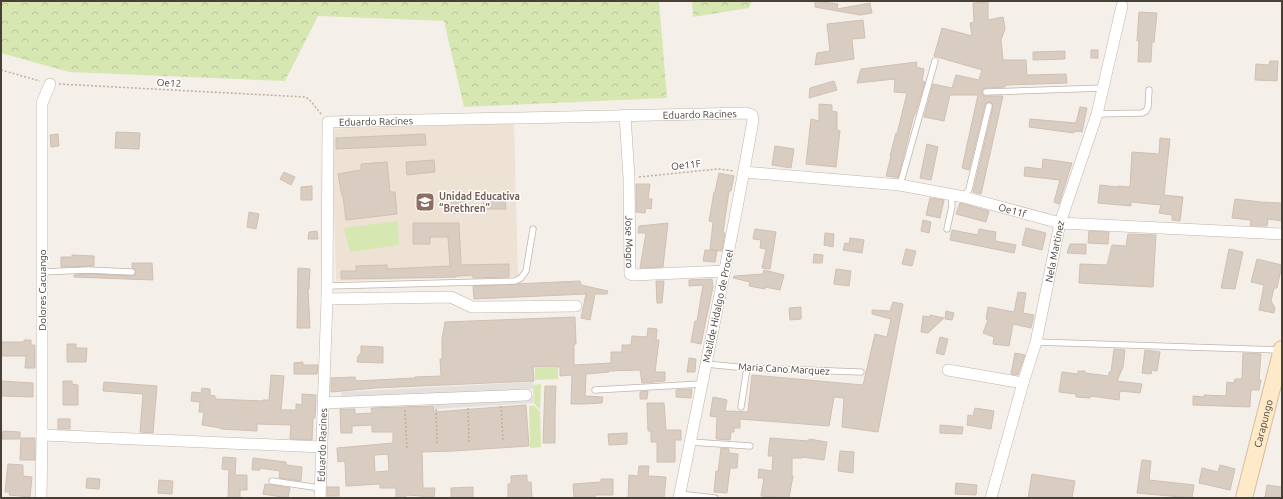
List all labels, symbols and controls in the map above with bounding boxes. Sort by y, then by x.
street label: Oe12 [156,77,182,89]
street label: Eduardo Racines [663,108,737,120]
street label: Eduardo Racines [339,115,413,127]
street label: Oe11F [671,158,701,172]
school or university icon: Unidad Educativa “Brethren” [414,191,436,213]
place label: Unidad Educativa “Brethren” [439,191,520,214]
street label: Oe11f [997,201,1028,219]
street label: Jose Mogro [624,215,635,269]
street label: Nela Martinez [1043,218,1066,283]
street label: Matilde Hidalgo de Procel [701,248,735,364]
street label: Dolores Cacuango [37,249,48,331]
street label: Maria Cano Marquez [738,361,831,377]
street label: Carapungo [1252,398,1274,449]
street label: Eduardo Racines [315,408,329,482]

